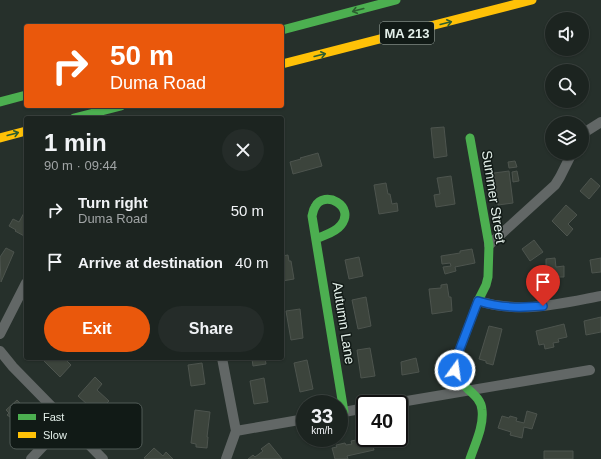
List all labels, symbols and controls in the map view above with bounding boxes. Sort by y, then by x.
one-way arrow [352,7,365,14]
map controls [545,12,589,160]
button: sound [545,12,589,56]
one-way arrow [439,18,452,26]
road number: MA 213 [380,22,434,44]
icon: right [44,40,96,92]
text: 50 m [110,40,174,71]
one-way arrow [313,50,326,58]
button: search [545,64,589,108]
text: Duma Road [110,73,206,93]
button: layers [545,116,589,160]
text: 1 min [44,129,107,156]
button: close [222,129,264,171]
one-way arrow [6,130,19,138]
street label: Summer Street [479,149,509,245]
text: 90 m · 09:44 [44,158,117,173]
text: Turn right [78,194,148,211]
icon: right [44,199,66,221]
text: 50 m [231,202,264,219]
text: Duma Road [78,211,147,226]
icon: arrive [44,251,66,273]
text: Arrive at destination [78,254,223,271]
text: 40 m [235,254,268,271]
pin [526,265,560,306]
icon: arrive [532,271,554,293]
street label: Autumn Lane [330,281,358,366]
button: Exit [44,306,150,352]
button: Share [158,306,264,352]
position arrow [434,349,476,391]
speed limit sign: 40 [356,395,408,447]
legend [10,403,142,449]
text: 33 [311,405,333,427]
text: Fast [43,411,64,423]
text: km/h [311,425,333,436]
text: Slow [43,429,67,441]

